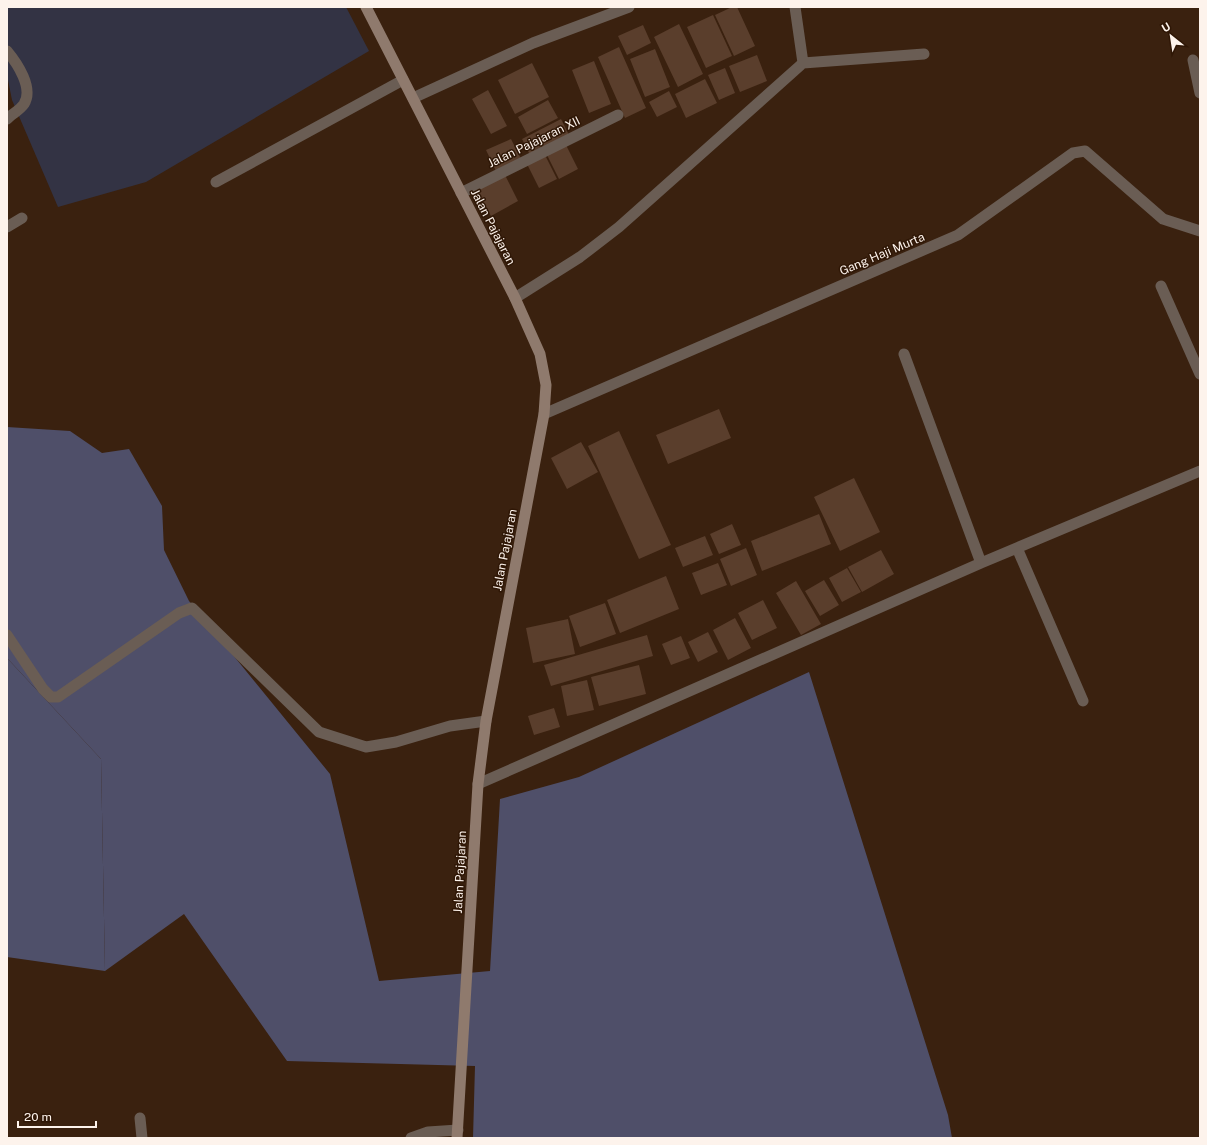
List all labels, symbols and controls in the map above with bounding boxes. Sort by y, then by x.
north arrow [1151,16,1191,56]
text: U [1160,20,1172,35]
street label: Jalan Pajajaran XII [486,114,582,170]
street label: Jalan Pajajaran [468,187,518,267]
street label: Gang Haji Murta [837,230,927,278]
street label: Jalan Pajajaran [490,508,520,592]
street label: Jalan Pajajaran [451,830,469,914]
scale bar [18,1103,96,1129]
text: 20 m [24,1110,52,1124]

